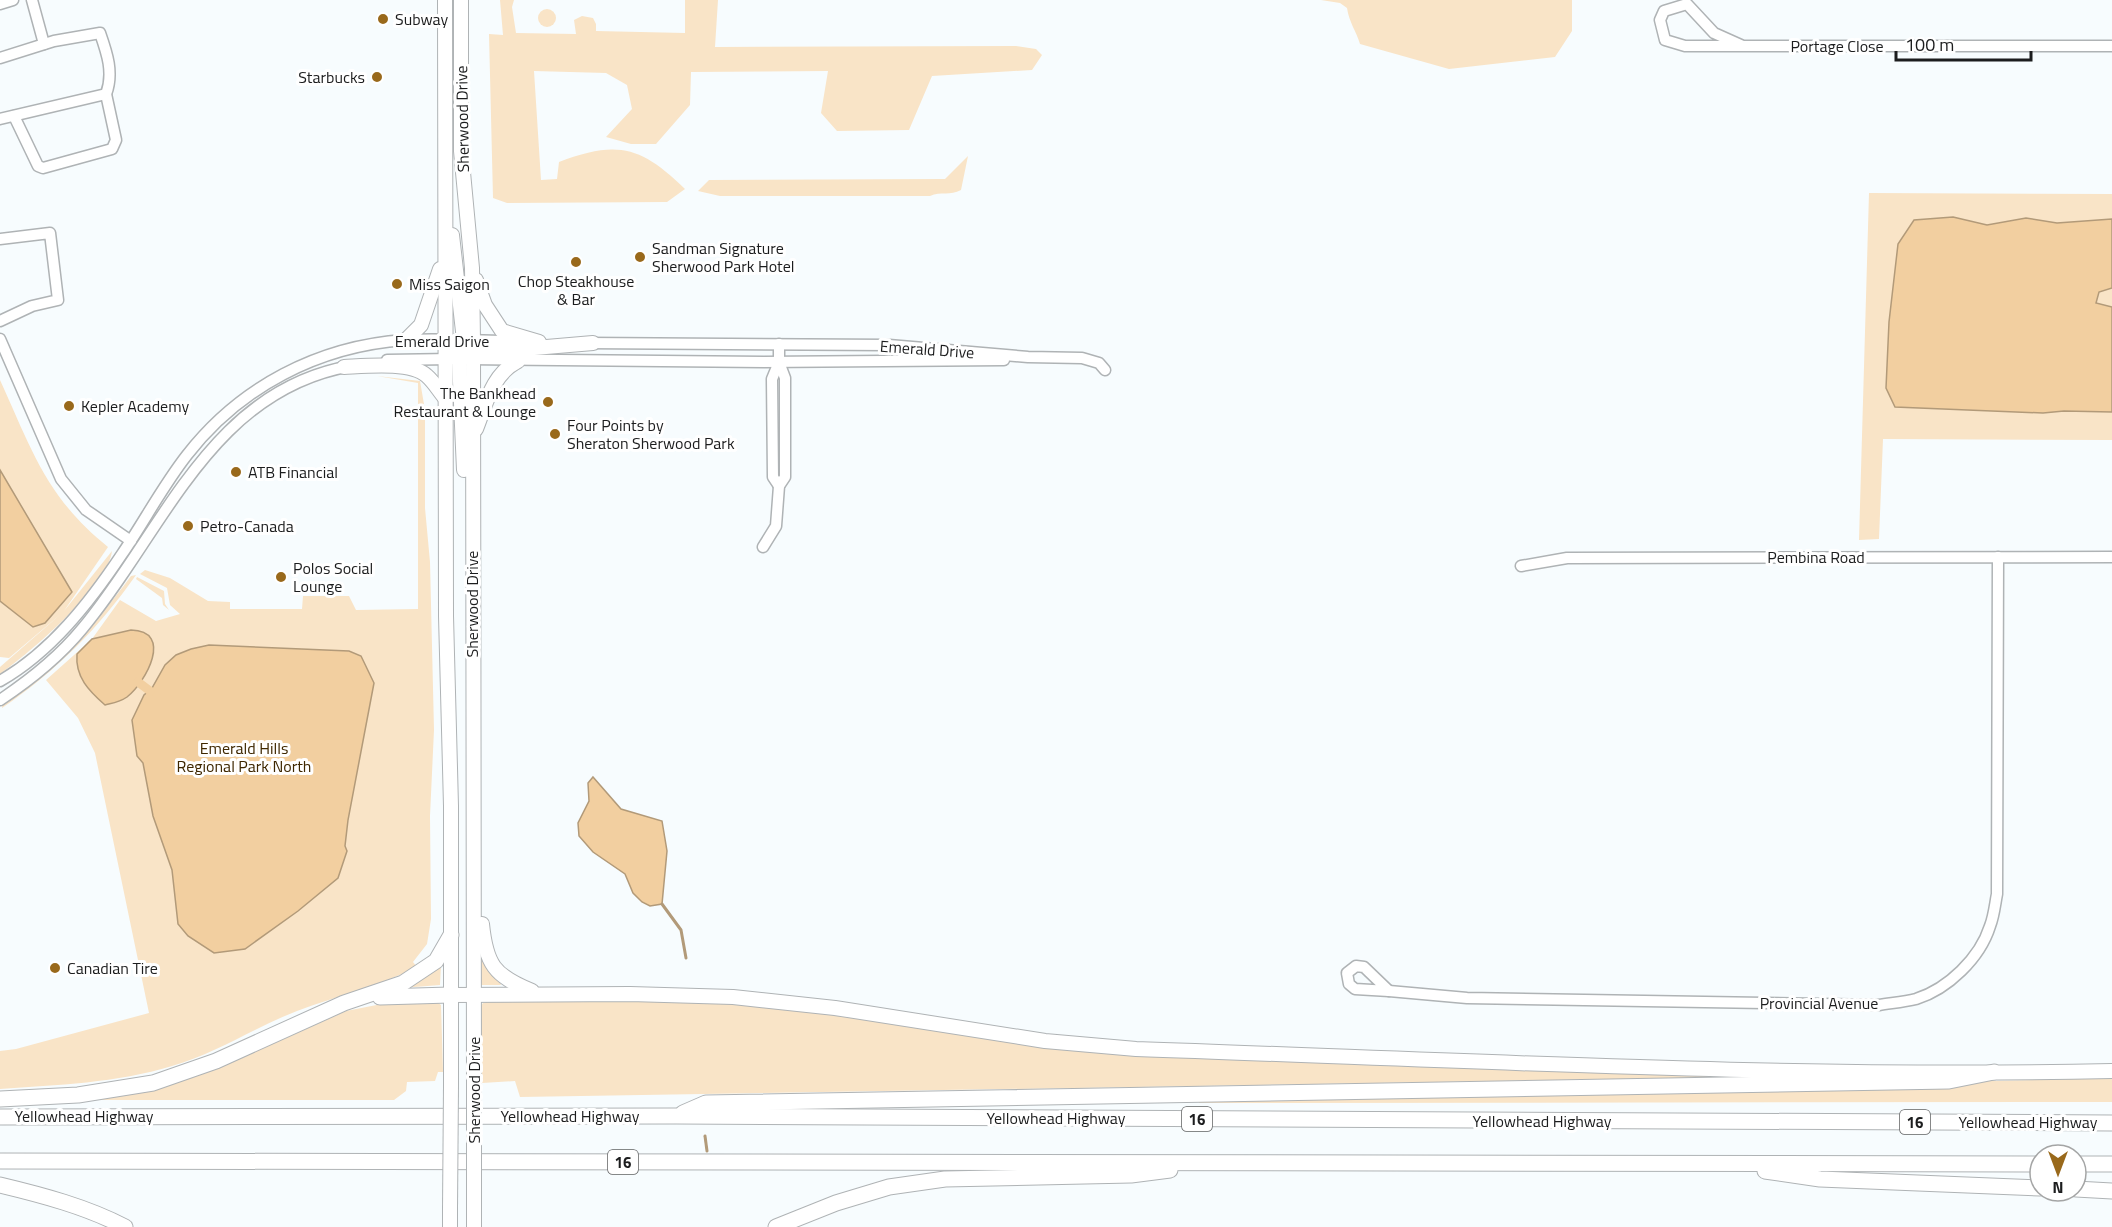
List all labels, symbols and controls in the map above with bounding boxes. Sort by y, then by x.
place label: Subway [395,7,449,31]
marker: Subway [376,12,390,26]
scale bar [1896,24,2031,62]
text: 100 m [1905,31,1954,58]
street label: Portage Close [1790,34,1884,58]
place label: Starbucks [298,65,365,89]
street label: Sherwood Drive [449,65,475,173]
marker: Starbucks [370,70,384,84]
place label: Sandman Signature Sherwood Park Hotel [652,236,795,278]
marker: Sandman Signature Sherwood Park Hotel [633,250,647,264]
marker: Chop Steakhouse & Bar [569,255,583,269]
place label: Chop Steakhouse & Bar [518,269,634,311]
place label: Miss Saigon [409,272,490,296]
marker: Miss Saigon [390,277,404,291]
street label: Emerald Drive [395,329,489,353]
street label: Emerald Drive [879,334,975,364]
place label: The Bankhead Restaurant & Lounge [393,381,536,423]
place label: Kepler Academy [81,394,189,418]
marker: The Bankhead Restaurant & Lounge [541,395,555,409]
marker: Kepler Academy [62,399,76,413]
place label: Four Points by Sheraton Sherwood Park [567,413,735,455]
marker: Four Points by Sheraton Sherwood Park [548,427,562,441]
place label: ATB Financial [248,460,338,484]
marker: ATB Financial [229,465,243,479]
place label: Petro-Canada [200,514,294,538]
marker: Petro-Canada [181,519,195,533]
street label: Pembina Road [1767,545,1865,569]
street label: Sherwood Drive [460,551,484,657]
place label: Polos Social Lounge [293,556,373,598]
marker: Polos Social Lounge [274,570,288,584]
park label: Emerald Hills Regional Park North [177,736,311,778]
place label: Canadian Tire [67,956,158,980]
marker: Canadian Tire [48,961,62,975]
street label: Provincial Avenue [1760,991,1878,1015]
street label: Sherwood Drive [462,1037,486,1143]
street label: Yellowhead Highway [14,1104,154,1128]
street label: Yellowhead Highway [500,1104,640,1128]
street label: Yellowhead Highway [986,1106,1126,1130]
road number: 16 [1182,1107,1212,1131]
street label: Yellowhead Highway [1472,1109,1612,1133]
road number: 16 [1900,1110,1930,1134]
street label: Yellowhead Highway [1958,1110,2098,1134]
north arrow [2028,1143,2088,1203]
road number: 16 [608,1150,638,1174]
text: N [2052,1176,2064,1200]

